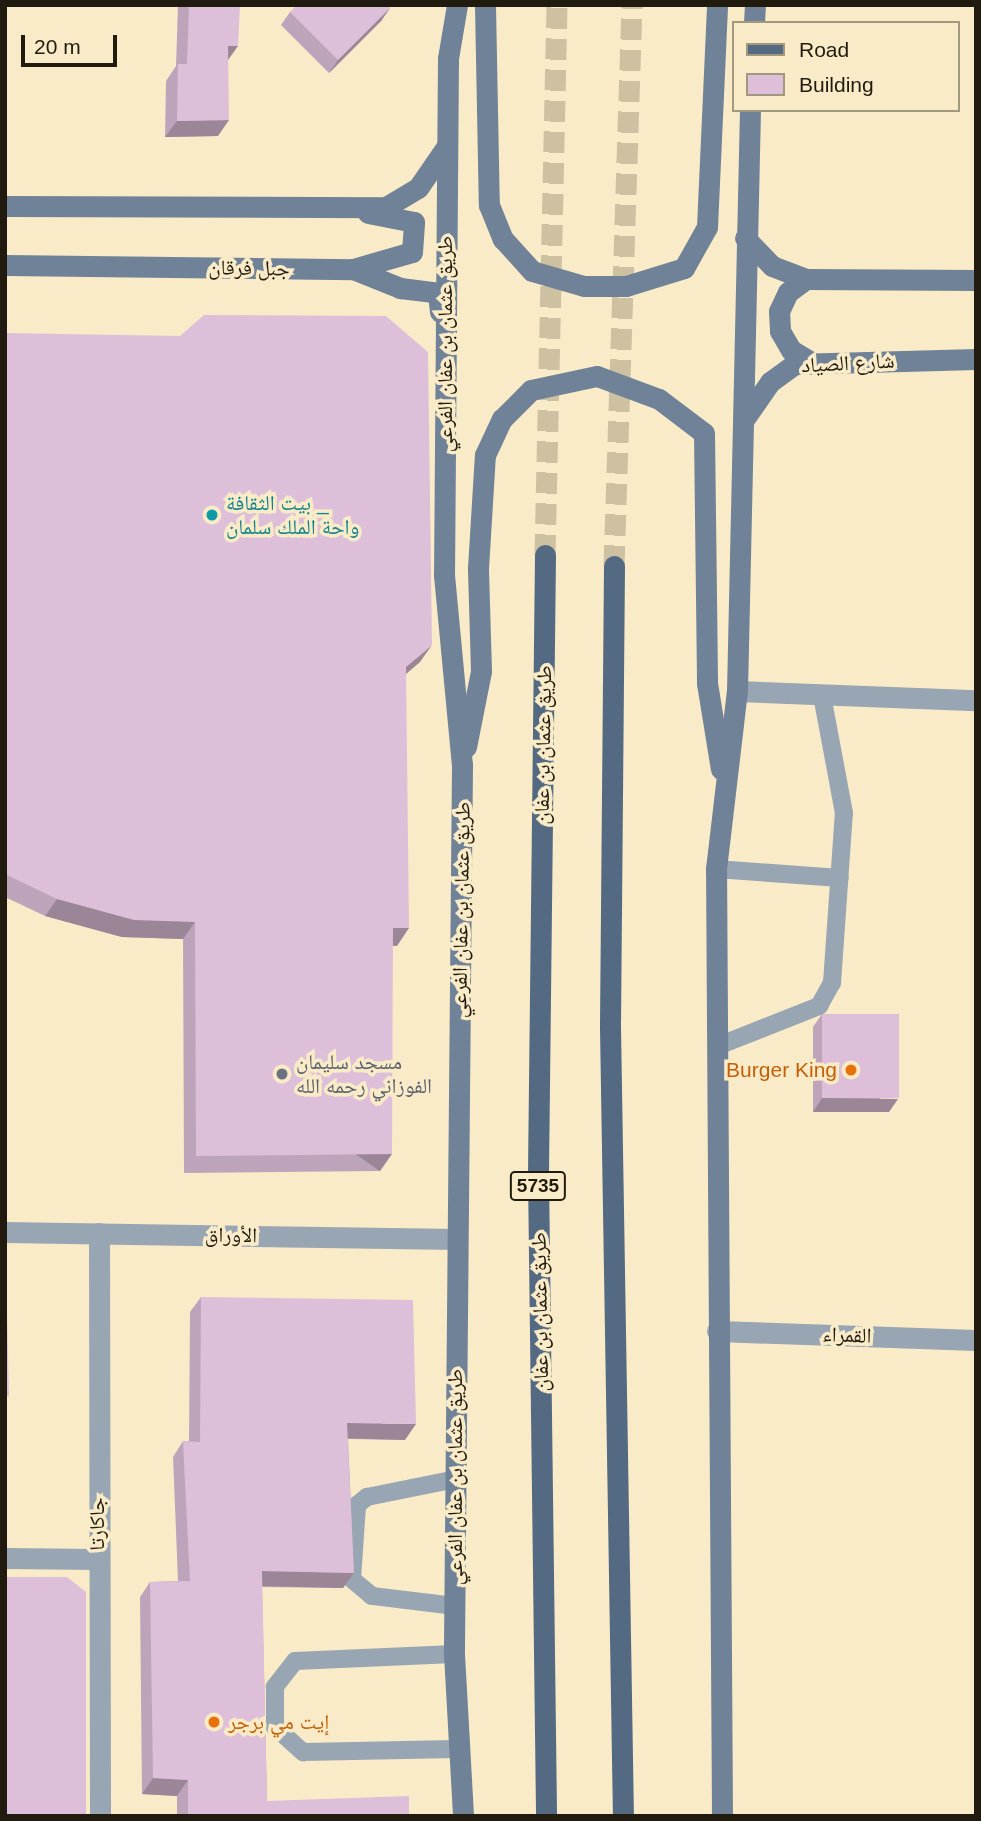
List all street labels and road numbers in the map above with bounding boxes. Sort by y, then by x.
street label: طريق عثمان بن عفان الفرعي [432,236,458,452]
street label: جبل فرقان [208,255,290,281]
street label: شارع الصياد [801,348,895,378]
street label: طريق عثمان بن عفان [529,665,557,825]
street label: طريق عثمان بن عفان الفرعي [447,802,475,1018]
road number: 5735 [508,1170,568,1202]
street label: الأوراق [205,1222,257,1248]
street label: طريق عثمان بن عفان [526,1232,554,1392]
street label: القمراء [822,1322,872,1348]
street label: طريق عثمان بن عفان الفرعي [442,1369,468,1585]
street label: جاكارتا [84,1497,110,1551]

